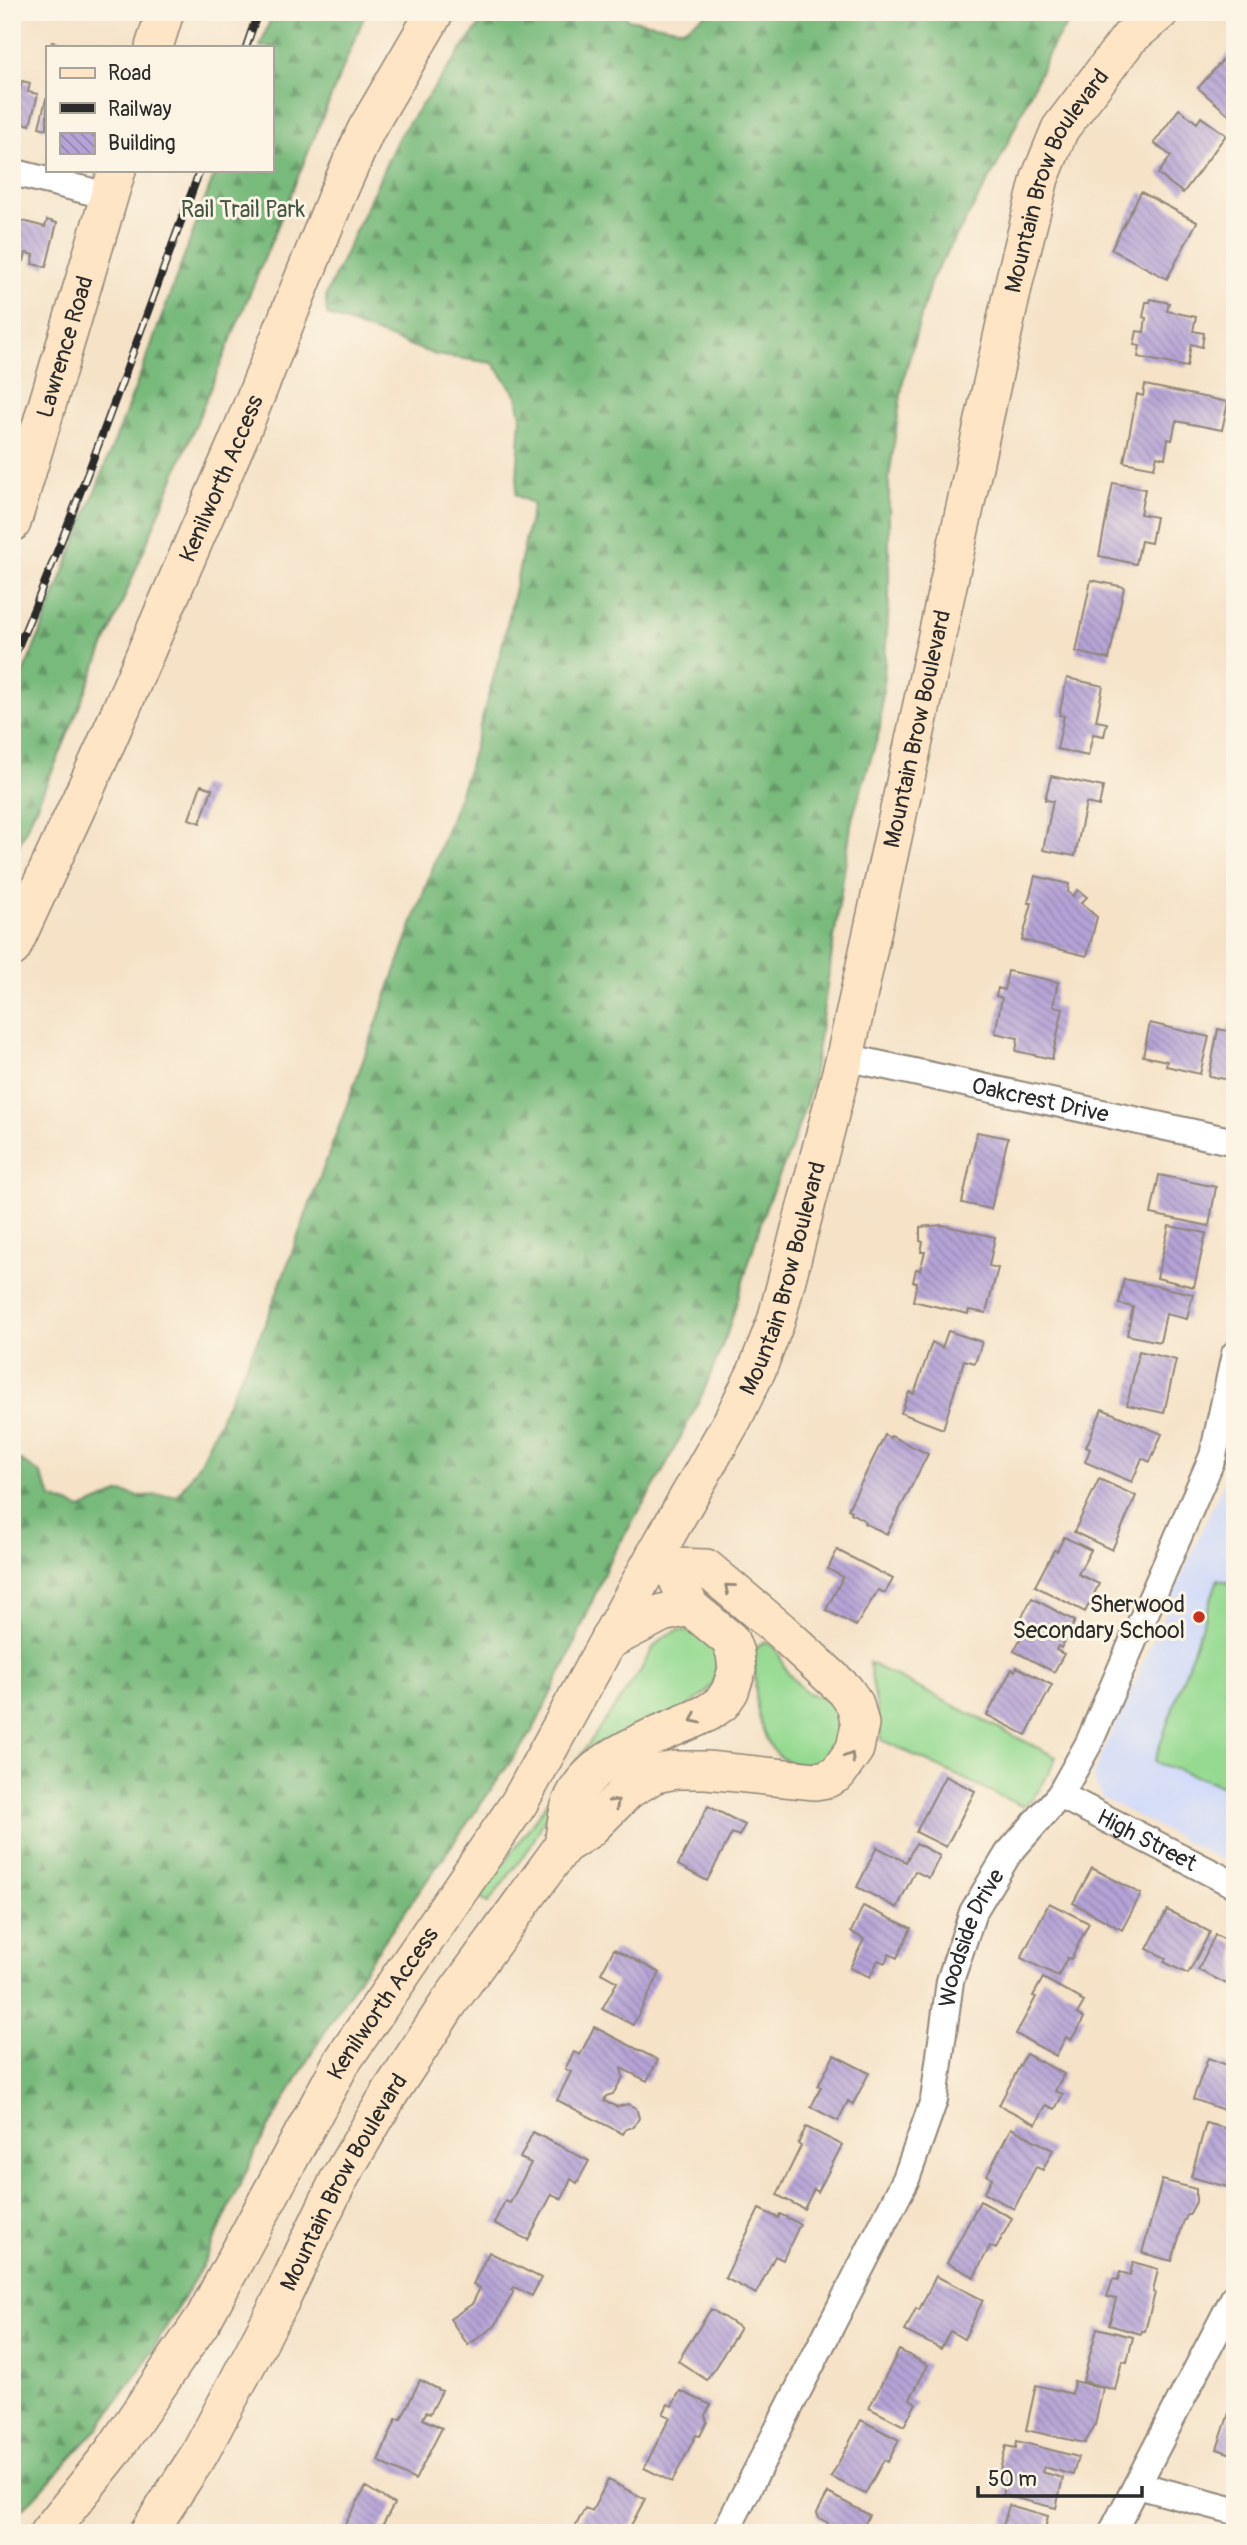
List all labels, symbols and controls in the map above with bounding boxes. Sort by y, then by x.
legend [46,46,273,172]
text: Road [108,60,152,87]
street label: Mountain Brow Boulevard [998,63,1115,295]
text: Railway [108,96,172,123]
text: Building [108,130,175,157]
park label: Rail Trail Park [181,195,306,224]
street label: Lawrence Road [30,272,99,421]
street label: Kenilworth Access [172,391,269,566]
street label: Mountain Brow Boulevard [877,607,957,850]
street label: Oakcrest Drive [969,1071,1112,1129]
street label: Mountain Brow Boulevard [733,1159,832,1400]
one-way arrow [725,1584,738,1596]
place label: Sherwood Secondary School [1012,1590,1185,1645]
marker: Sherwood Secondary School [1191,1609,1207,1625]
one-way arrow [690,1710,702,1724]
one-way arrow [841,1752,854,1765]
one-way arrow [607,1798,620,1811]
street label: High Street [1092,1802,1203,1878]
street label: Woodside Drive [932,1863,1011,2009]
street label: Kenilworth Access [320,1921,445,2085]
street label: Mountain Brow Boulevard [273,2068,413,2295]
scale bar [978,2454,1142,2498]
text: 50 m [988,2466,1037,2493]

